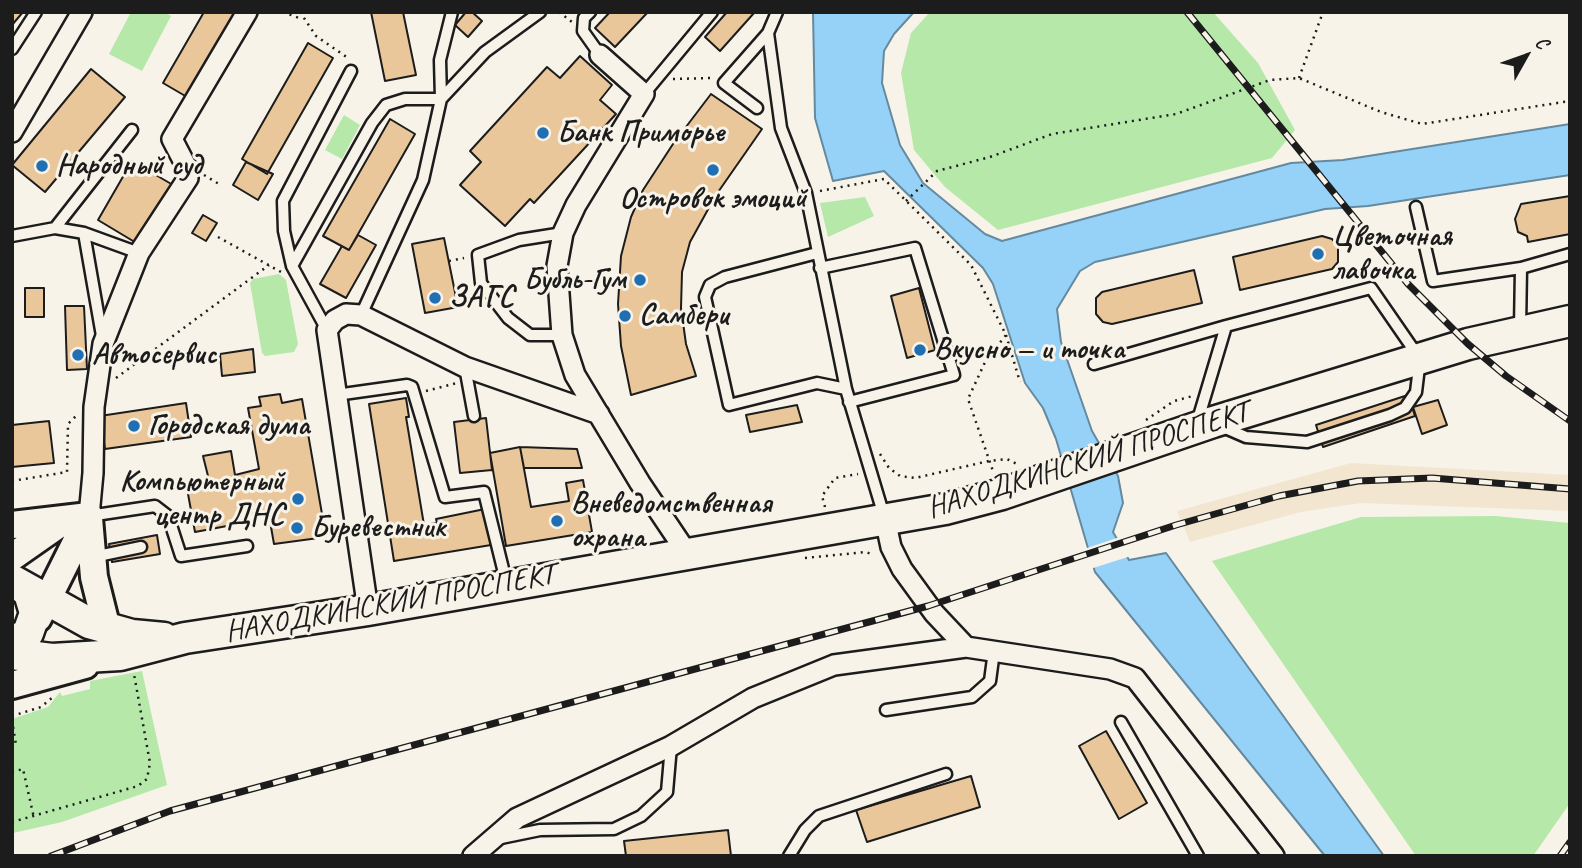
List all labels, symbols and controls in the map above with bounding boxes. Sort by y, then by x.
north arrow [1491,21,1561,91]
text: С [1530,31,1554,54]
place label: Банк Приморье [557,115,724,151]
marker: Банк Приморье [535,125,551,141]
place label: Народный суд [56,148,202,184]
marker: Народный суд [34,158,50,174]
marker: Островок эмоций [705,162,721,178]
place label: Островок эмоций [619,181,807,217]
place label: Цветочная лавочка [1332,219,1452,290]
marker: Цветочная лавочка [1310,246,1326,262]
place label: Бубль-Гум [524,262,626,298]
marker: Бубль-Гум [632,272,648,288]
place label: ЗАГС [449,280,514,316]
marker: ЗАГС [427,290,443,306]
place label: Самбери [639,298,729,334]
marker: Самбери [617,308,633,324]
place label: Вкусно — и точка [934,332,1124,368]
place label: Автосервис [92,337,217,373]
marker: Вкусно — и точка [912,342,928,358]
marker: Автосервис [70,347,86,363]
street label: НАХОДКИНСКИЙ ПРОСПЕКТ [923,395,1253,527]
place label: Городская дума [148,408,310,444]
marker: Городская дума [126,418,142,434]
place label: Компьютерный центр ДНС [120,464,284,534]
place label: Вневедомственная охрана [571,486,772,556]
marker: Компьютерный центр ДНС [290,491,306,507]
place label: Буревестник [311,510,446,546]
marker: Вневедомственная охрана [549,513,565,529]
marker: Буревестник [289,520,305,536]
street label: НАХОДКИНСКИЙ ПРОСПЕКТ [222,557,558,651]

